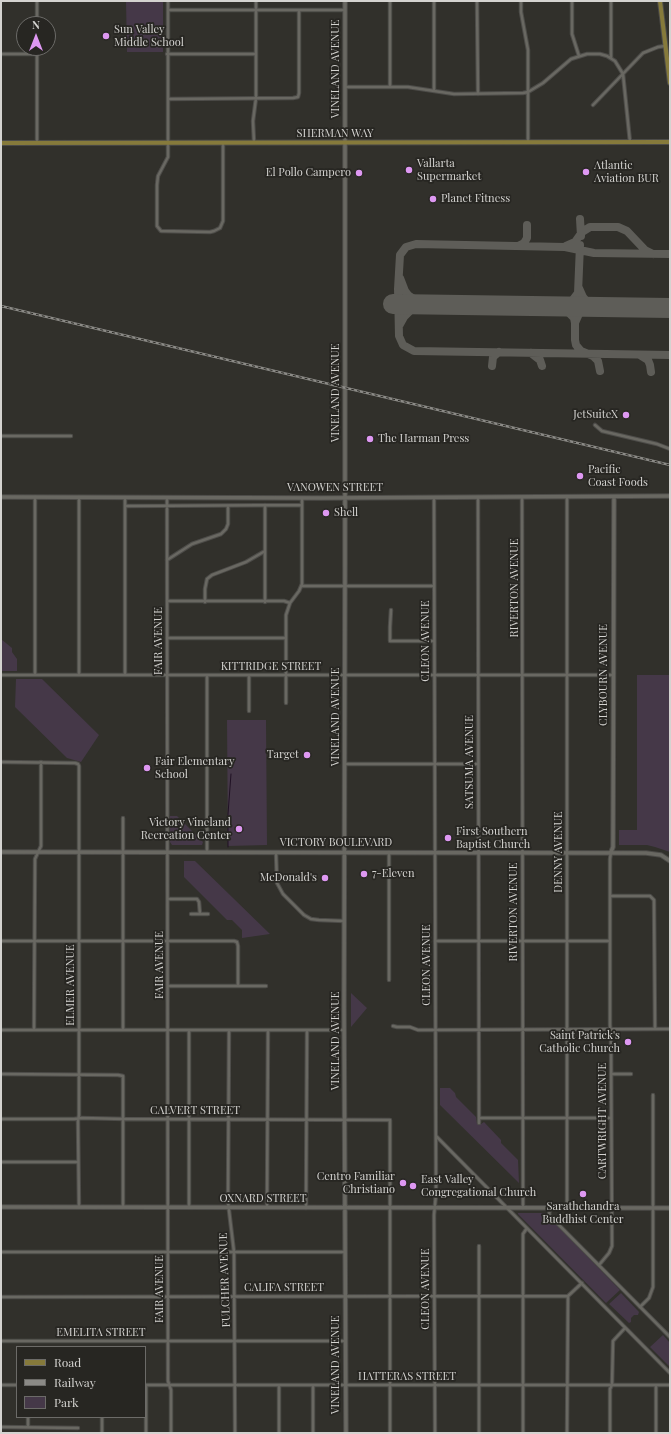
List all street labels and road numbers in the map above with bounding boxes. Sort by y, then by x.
street label: VINELAND AVENUE [329,20,343,118]
street label: SHERMAN WAY [296,127,374,141]
street label: VINELAND AVENUE [329,344,343,442]
street label: VANOWEN STREET [287,481,383,495]
street label: RIVERTON AVENUE [508,539,522,637]
street label: CLEON AVENUE [419,600,433,682]
street label: FAIR AVENUE [152,607,166,675]
street label: CLYBOURN AVENUE [597,624,611,726]
street label: KITTRIDGE STREET [221,660,321,674]
street label: VINELAND AVENUE [329,668,343,766]
street label: SATSUMA AVENUE [463,715,477,809]
street label: DENNY AVENUE [552,811,566,893]
street label: VICTORY BOULEVARD [280,836,392,850]
street label: RIVERTON AVENUE [507,863,521,961]
street label: CLEON AVENUE [420,924,434,1006]
street label: FAIR AVENUE [153,931,167,999]
street label: ELMER AVENUE [64,944,78,1026]
street label: VINELAND AVENUE [329,992,343,1090]
street label: CARTWRIGHT AVENUE [596,1063,610,1179]
street label: CALVERT STREET [150,1104,240,1118]
street label: OXNARD STREET [219,1192,307,1206]
street label: FULCHER AVENUE [217,1232,233,1328]
street label: CLEON AVENUE [419,1248,433,1330]
street label: FAIR AVENUE [153,1255,167,1323]
street label: CALIFA STREET [244,1281,324,1295]
street label: VINELAND AVENUE [329,1316,343,1414]
street label: EMELITA STREET [56,1326,146,1340]
street label: HATTERAS STREET [358,1370,456,1384]

